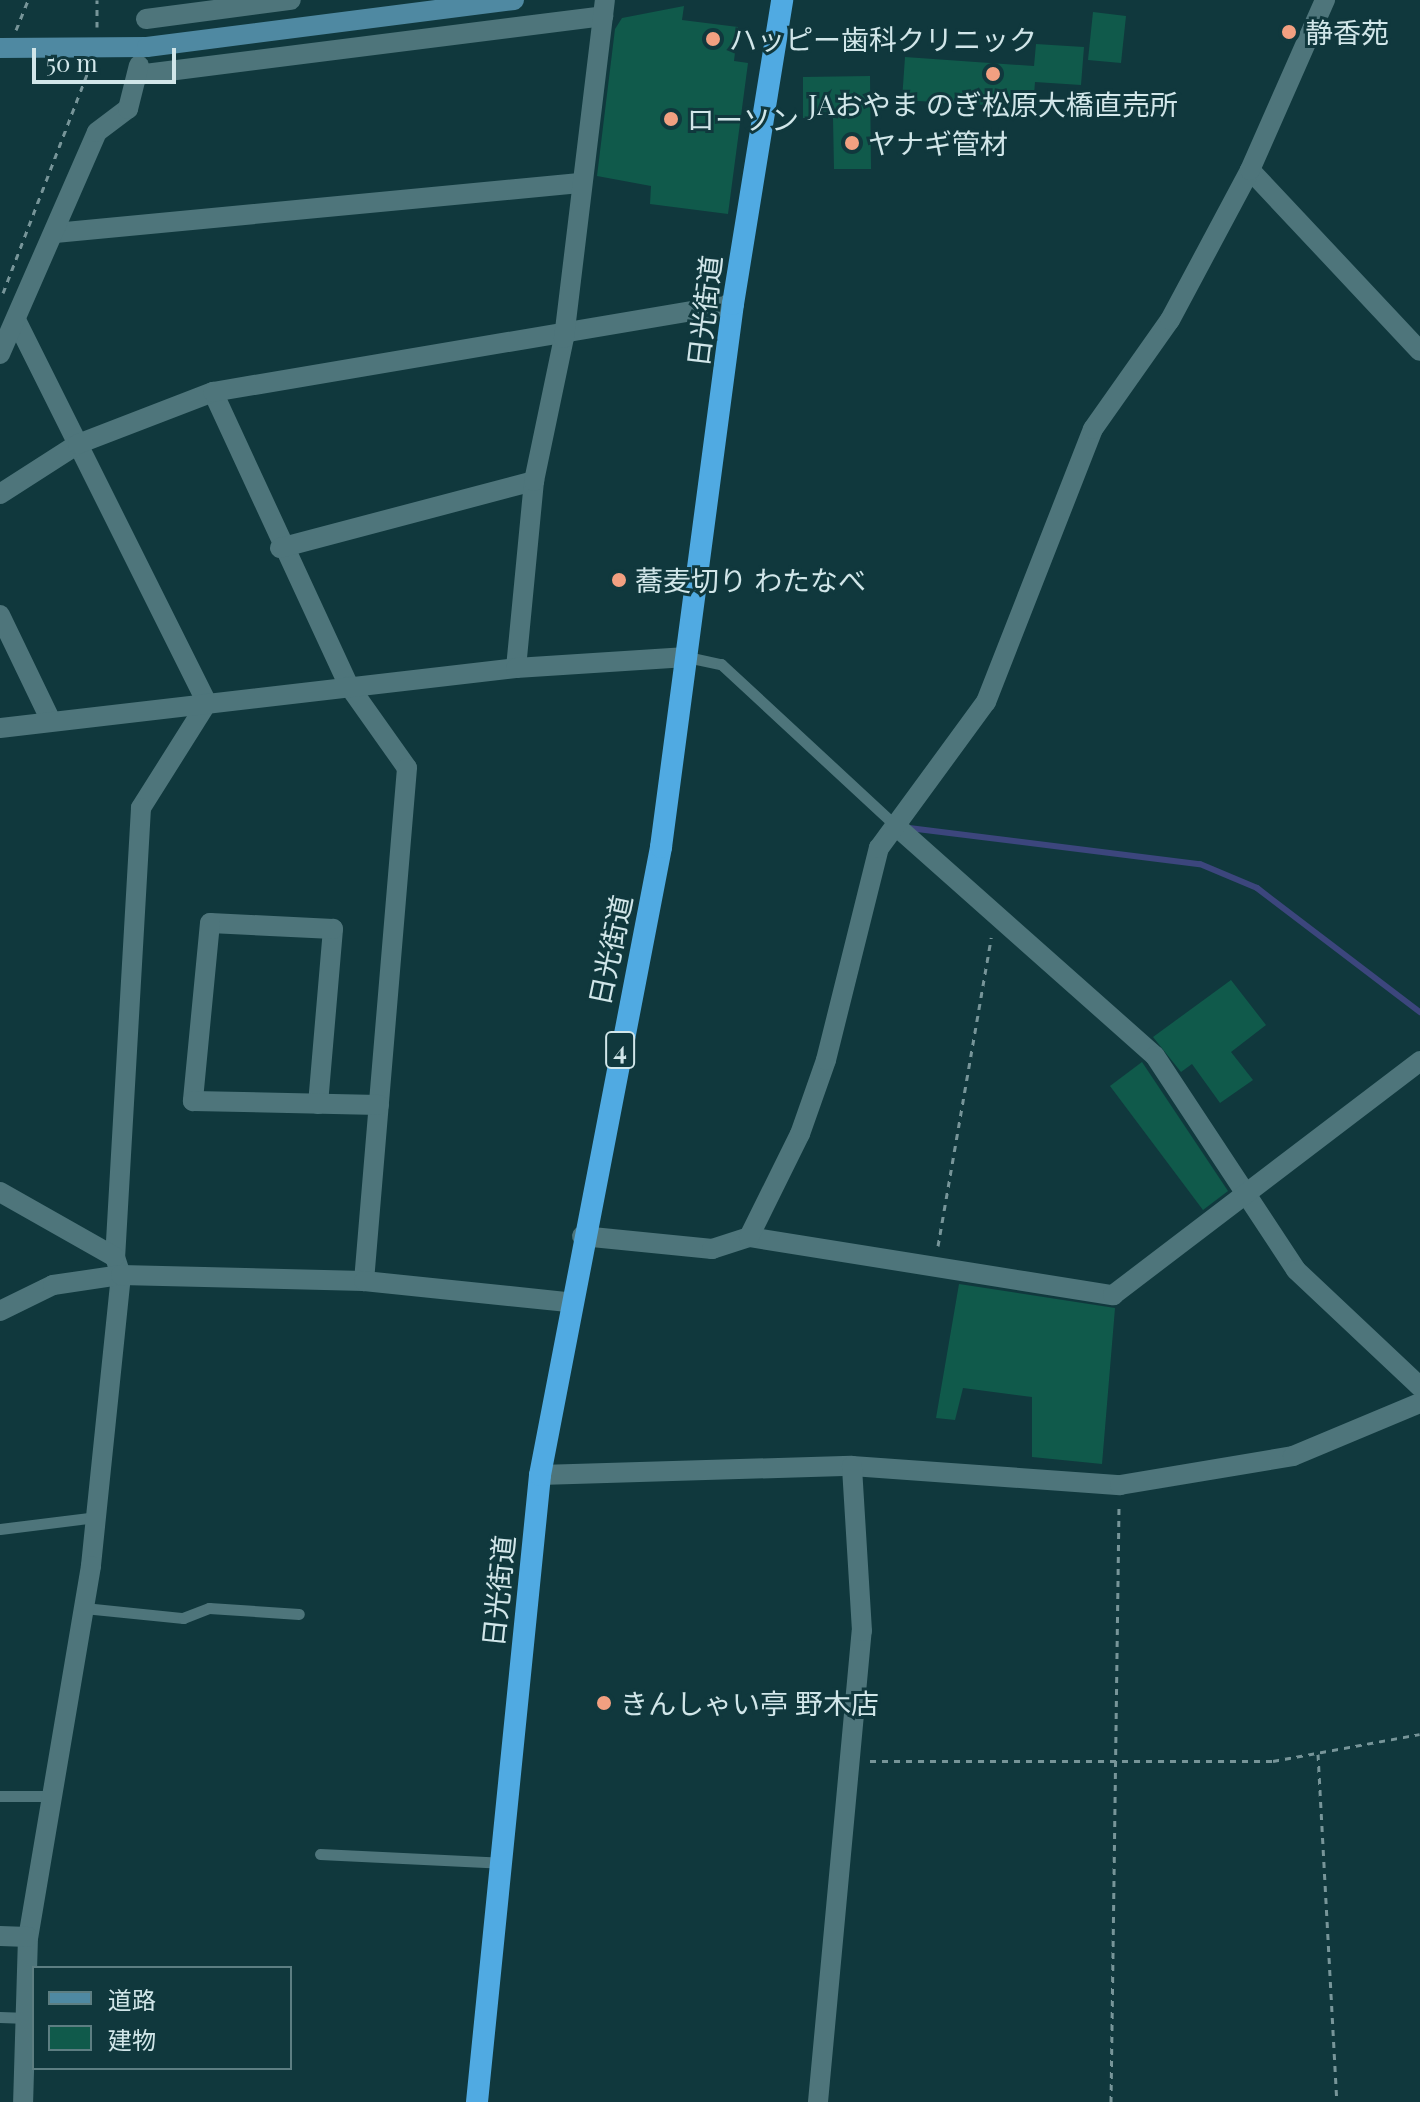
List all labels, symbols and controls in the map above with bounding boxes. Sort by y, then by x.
place label: 静香苑 [1305,15,1389,49]
place label: ハッピー歯科クリニック [729,22,1037,56]
marker: 静香苑 [1280,23,1298,41]
marker: ハッピー歯科クリニック [704,30,722,48]
scale bar [36,32,180,82]
text: 50 m [46,46,98,78]
marker: JAおやま のぎ松原大橋直売所 [984,65,1002,83]
place label: JAおやま のぎ松原大橋直売所 [808,87,1178,121]
place label: ローソン [687,102,799,136]
marker: ローソン [662,110,680,128]
place label: ヤナギ管材 [868,126,1008,160]
marker: ヤナギ管材 [843,134,861,152]
street label: 日光街道 [681,253,727,369]
place label: 蕎麦切り わたなべ [635,563,866,597]
marker: 蕎麦切り わたなべ [610,571,628,589]
street label: 日光街道 [582,892,638,1008]
road number: 4 [604,1028,636,1072]
street label: 日光街道 [475,1534,521,1648]
place label: きんしゃい亭 野木店 [620,1686,879,1720]
marker: きんしゃい亭 野木店 [595,1694,613,1712]
legend [32,1966,292,2070]
text: 道路 [108,1983,156,2015]
text: 建物 [108,2023,156,2055]

